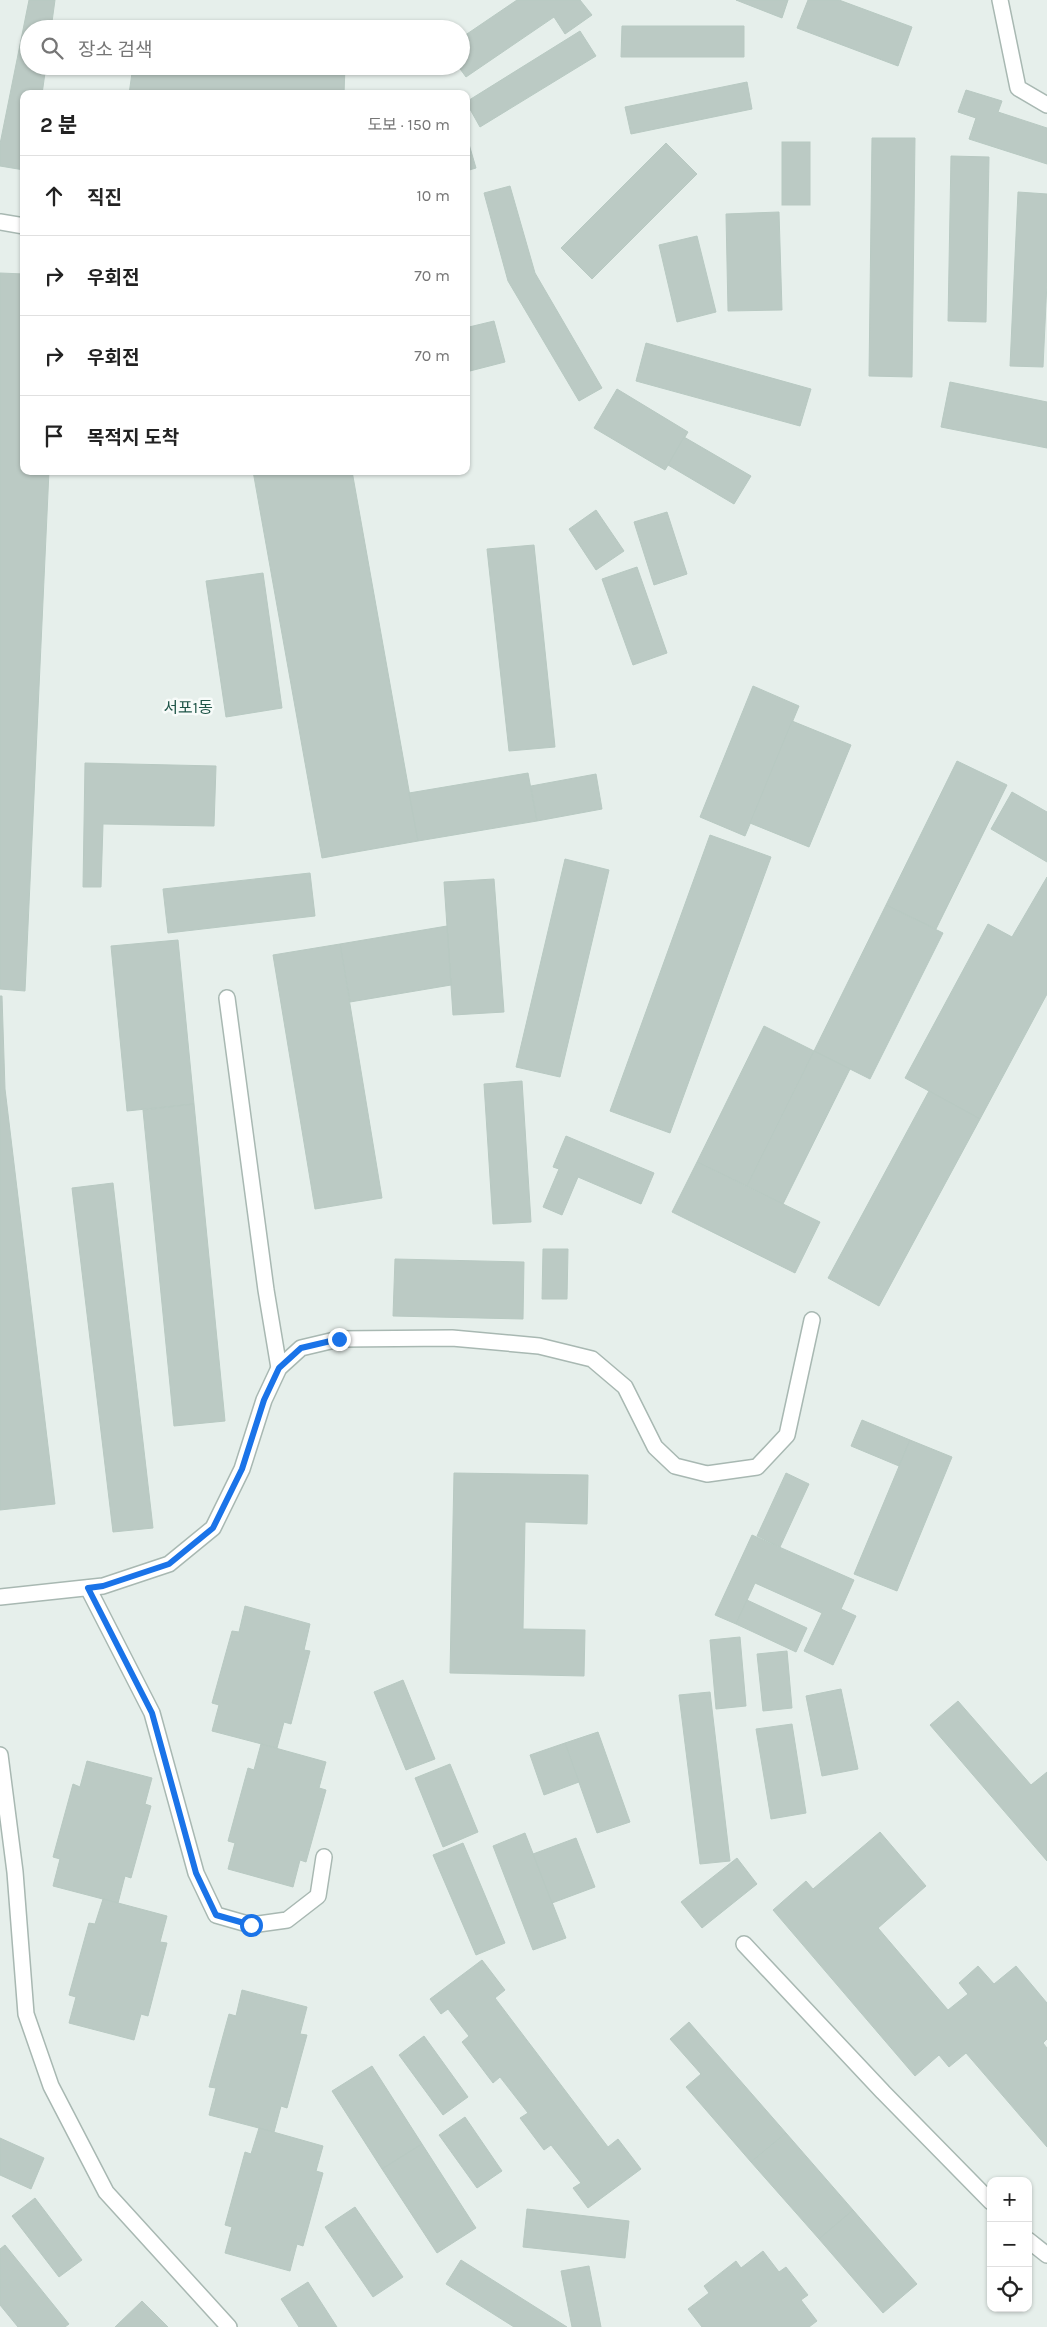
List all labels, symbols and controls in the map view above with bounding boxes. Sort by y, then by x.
search box [20,20,470,75]
icon: search [38,34,66,62]
text: 장소 검색 [78,39,152,61]
text: 2 분 [40,113,77,137]
text: 도보 · 150 m [368,115,450,134]
icon: ahead [40,182,68,210]
text: 10 m [416,186,450,205]
text: 직진 [87,187,122,209]
icon: right [40,262,68,290]
text: 70 m [414,266,450,285]
text: 우회전 [87,267,139,289]
icon: right [40,342,68,370]
text: 70 m [414,346,450,365]
text: 우회전 [87,347,139,369]
icon: arrive [40,422,68,450]
text: 목적지 도착 [87,427,179,449]
district label: 서포1동 [163,698,213,717]
route end [328,1328,351,1351]
route start [240,1914,263,1937]
map controls [987,2177,1032,2312]
button: + [987,2177,1032,2222]
button: − [987,2222,1032,2267]
button: locate [987,2267,1032,2312]

